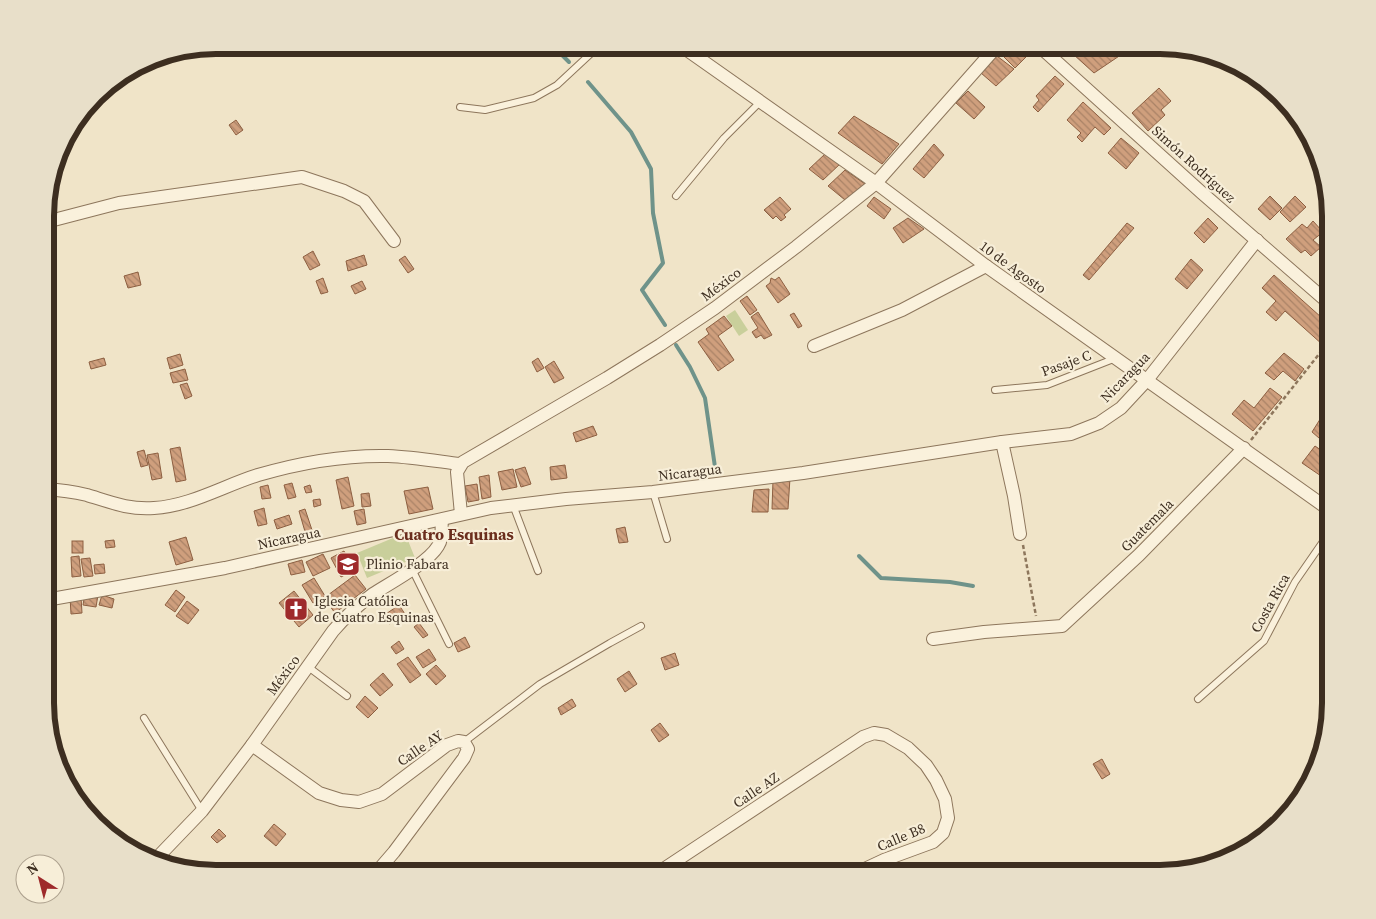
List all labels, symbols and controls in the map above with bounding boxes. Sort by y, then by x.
street label: Simón Rodríguez [1148,121,1241,208]
street label: 10 de Agosto [976,236,1051,298]
street label: México [697,262,745,306]
street label: Pasaje C [1038,345,1094,381]
street label: Nicaragua [1096,347,1155,407]
street label: Nicaragua [657,458,724,486]
street label: Guatemala [1116,493,1179,556]
street label: Nicaragua [256,521,323,554]
district label: Cuatro Esquinas [394,523,514,545]
school or university icon: Plinio Fabara [335,551,361,577]
place label: Plinio Fabara [366,554,450,574]
street label: Costa Rica [1246,569,1295,636]
place label: Iglesia Católica de Cuatro Esquinas [314,591,434,627]
church icon: Iglesia Católica de Cuatro Esquinas [283,596,309,622]
street label: México [262,650,305,699]
street label: Calle AY [393,725,447,771]
street label: Calle AZ [729,767,783,813]
street label: Calle B8 [874,818,928,856]
north arrow [15,854,65,904]
text: N [22,857,42,880]

